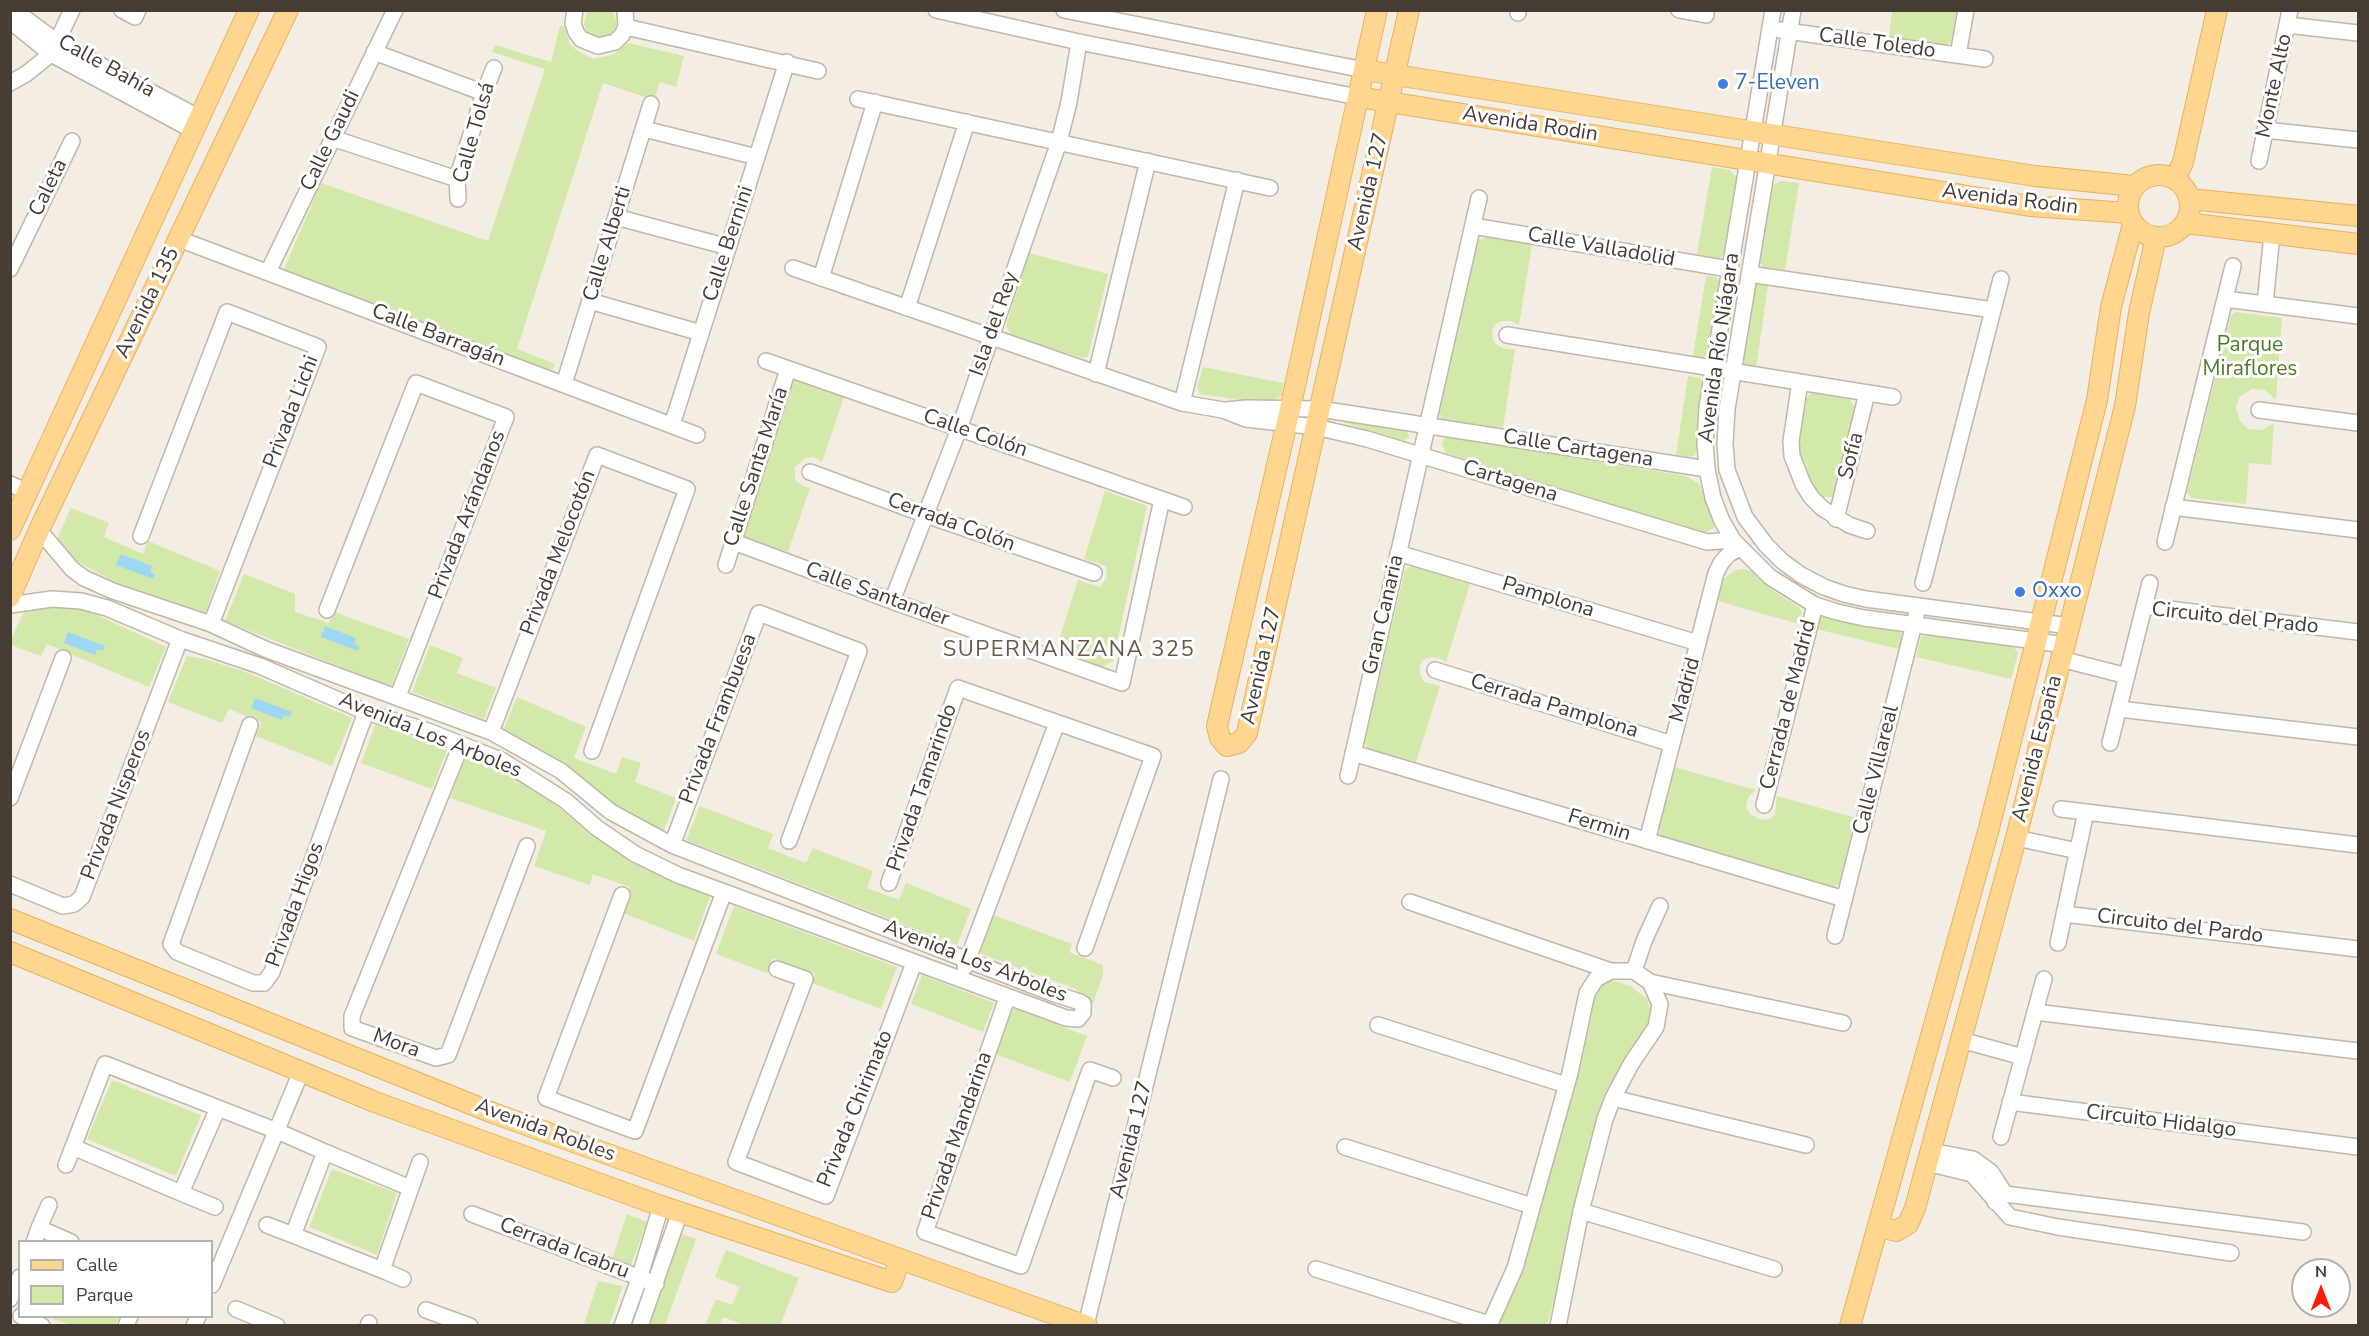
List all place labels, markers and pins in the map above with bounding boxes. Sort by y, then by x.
place label: 7-Eleven [1735,71,1820,97]
marker: 7-Eleven [1716,77,1730,91]
place label: Oxxo [2032,579,2082,605]
marker: Oxxo [2013,585,2027,599]

